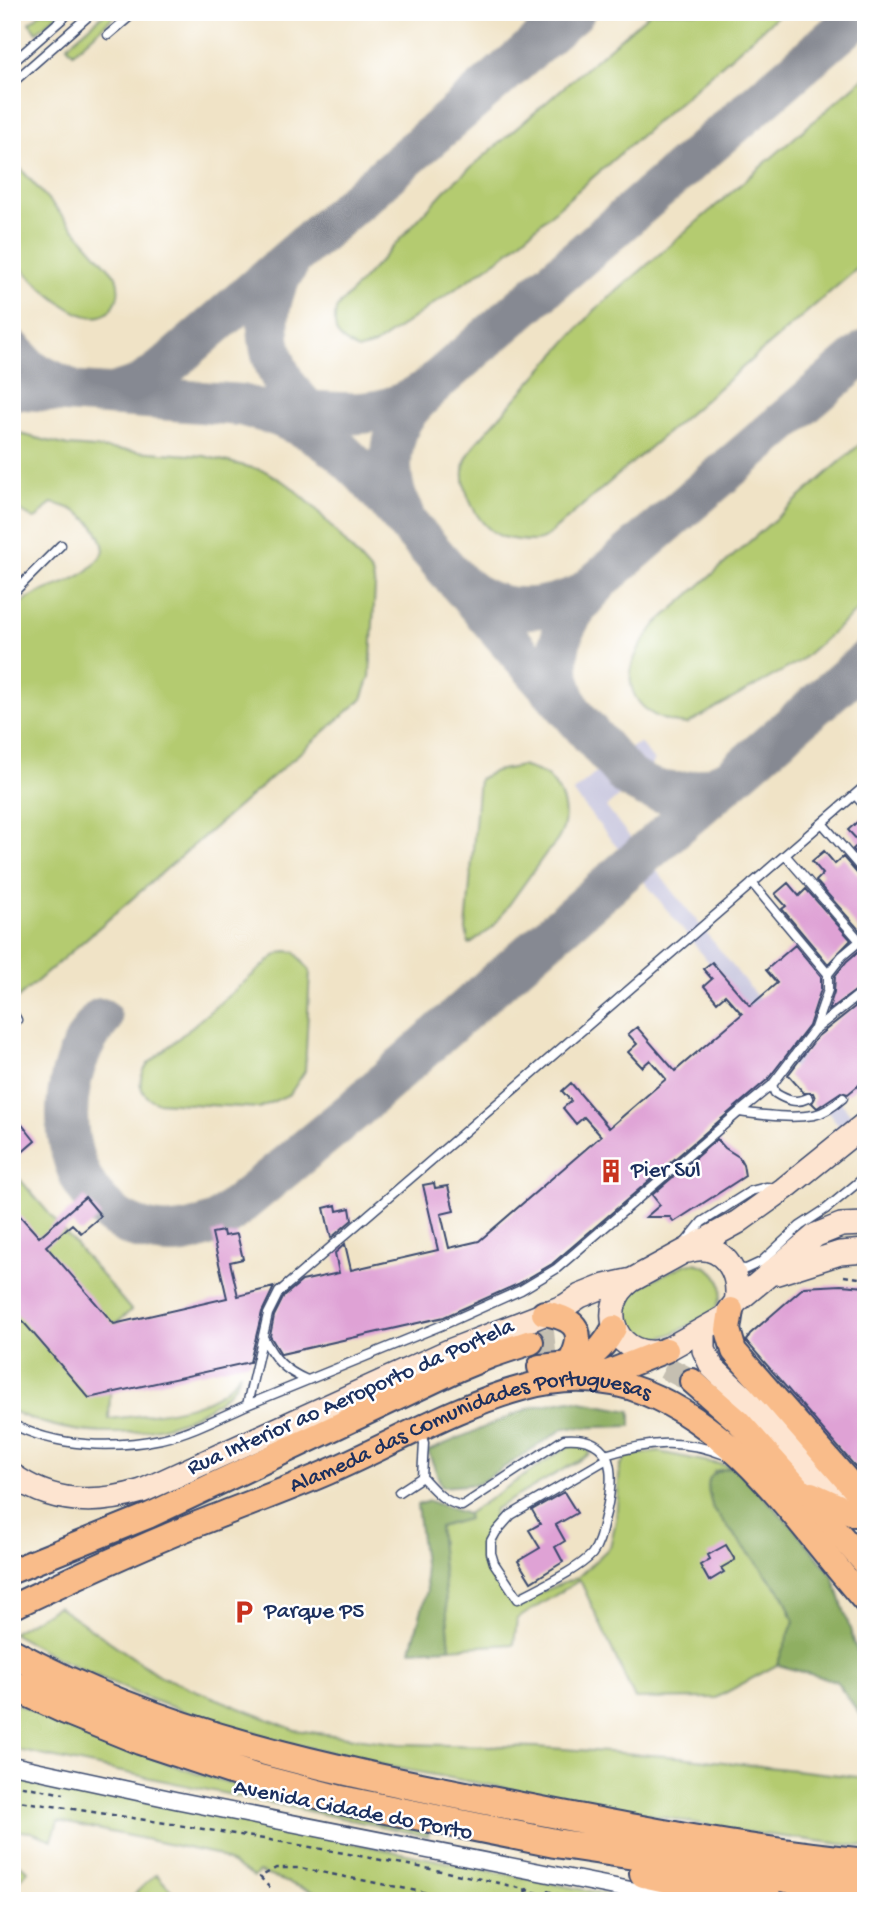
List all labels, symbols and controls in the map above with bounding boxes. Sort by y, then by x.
building icon: Pier Sul [597,1157,625,1185]
place label: Pier Sul [630,1158,701,1185]
street label: Rua Interior ao Aeroporto da Portela [183,1313,520,1482]
street label: Alameda das Comunidades Portuguesas [286,1366,656,1500]
parking icon: Parque P5 [230,1598,258,1626]
place label: Parque P5 [263,1599,364,1626]
street label: Avenida Cidade do Porto [231,1775,475,1847]

